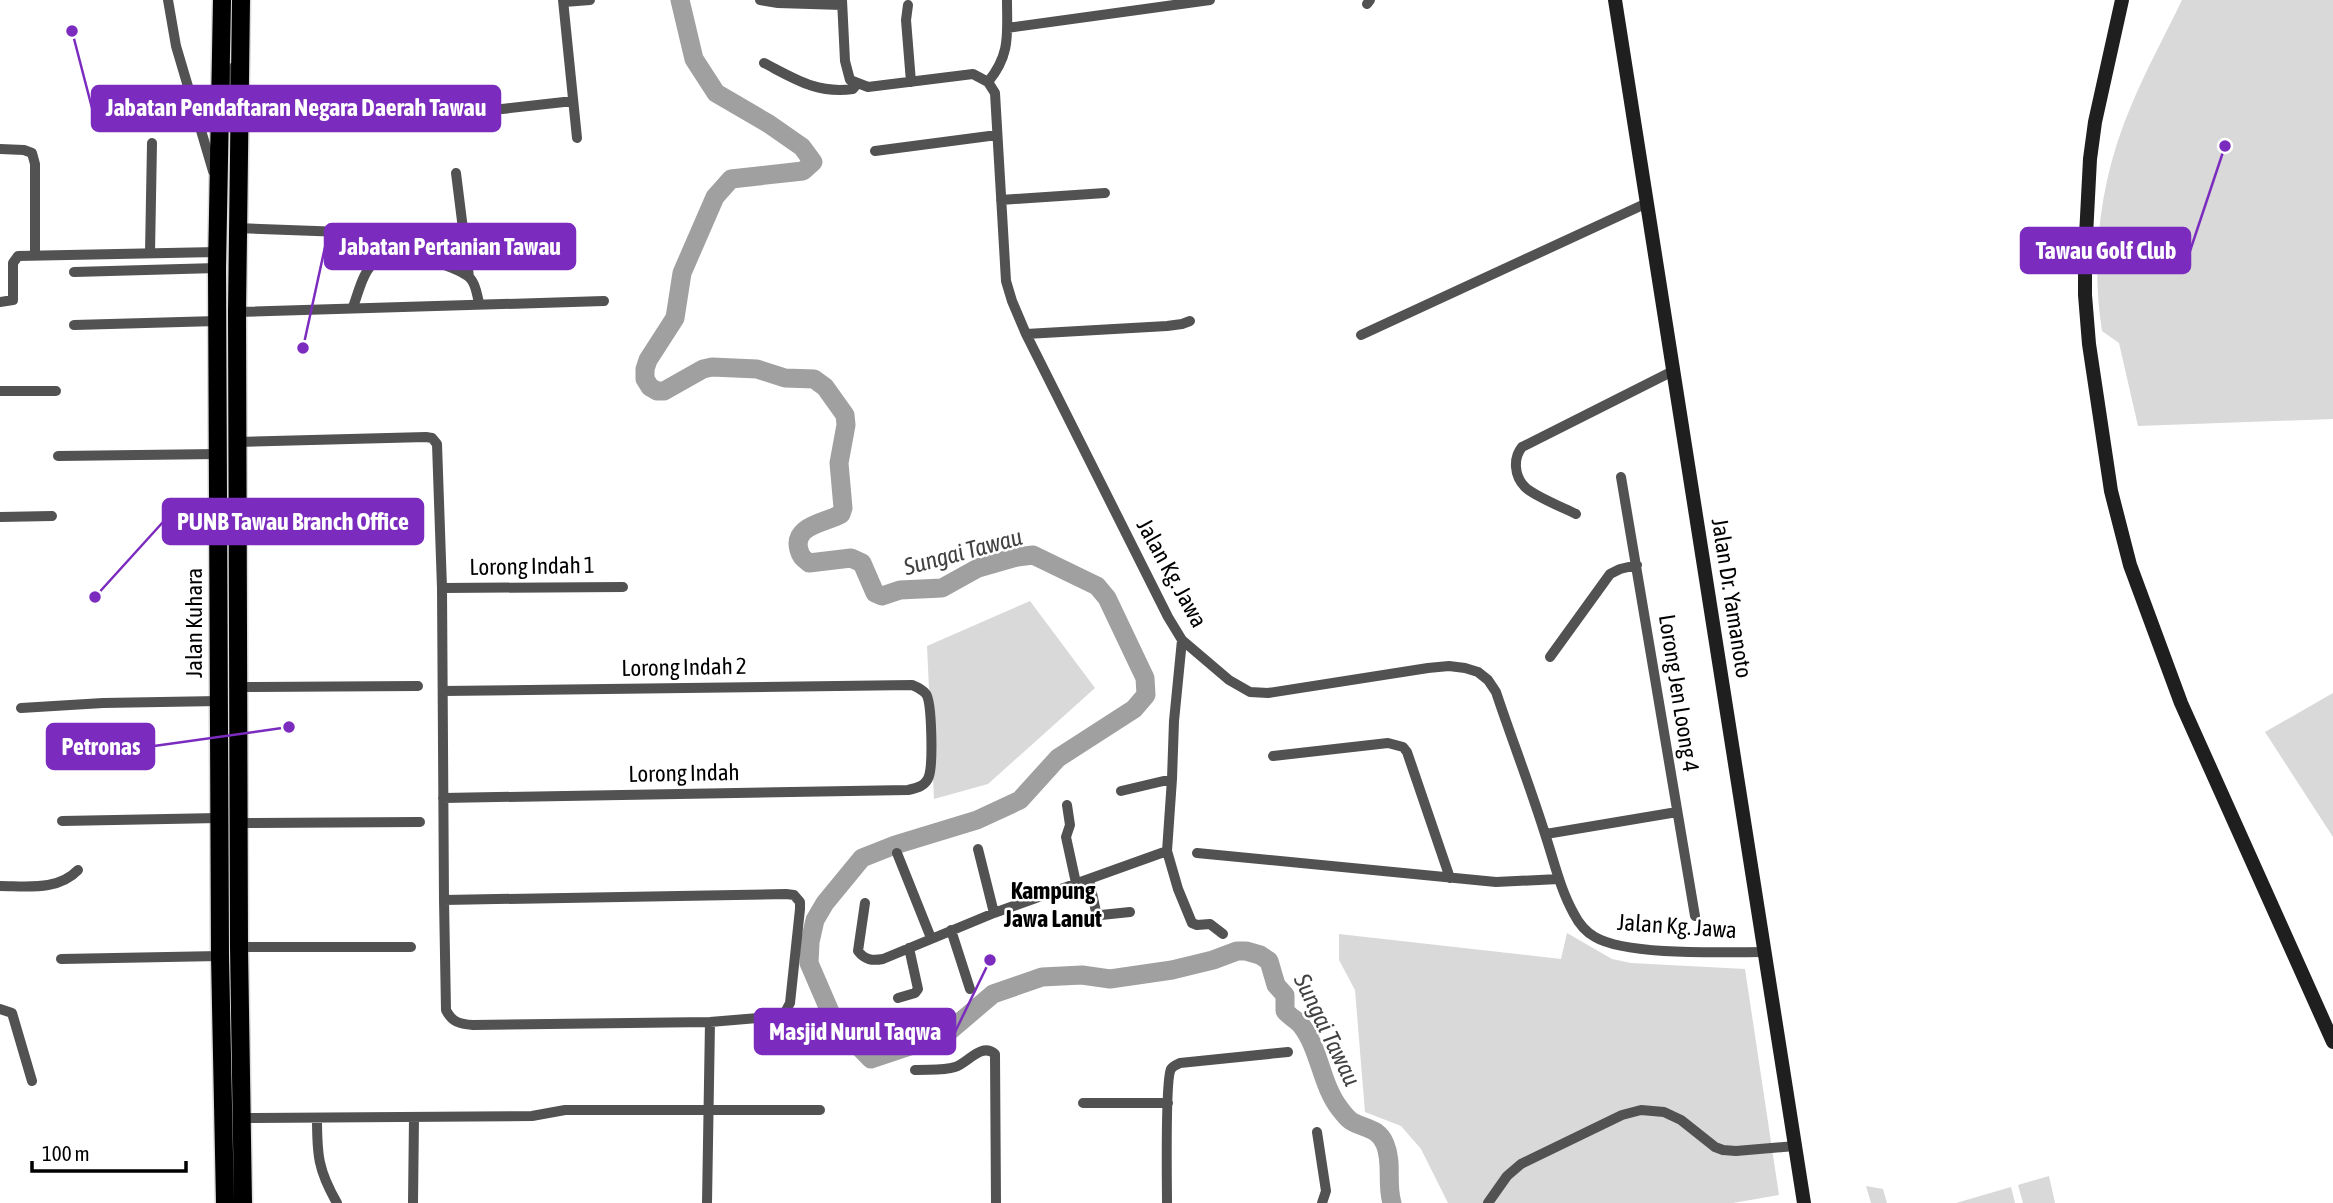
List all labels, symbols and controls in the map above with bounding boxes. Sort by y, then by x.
callout: Jabatan Pendaftaran Negara Daerah Tawau [92,86,500,131]
text: Jabatan Pendaftaran Negara Daerah Tawau [105,94,486,121]
callout: Jabatan Pertanian Tawau [325,224,575,269]
callout: Tawau Golf Club [2021,228,2190,273]
text: Jabatan Pertanian Tawau [338,233,561,260]
text: Tawau Golf Club [2036,237,2176,264]
callout: PUNB Tawau Branch Office [163,499,423,544]
text: PUNB Tawau Branch Office [177,508,409,535]
street label: Jalan Kg. Jawa [1132,514,1212,632]
street label: Jalan Dr. Yamanoto [1707,516,1757,680]
water label: Sungai Tawau [900,523,1025,581]
street label: Lorong Indah 1 [469,552,595,580]
street label: Jalan Kuhara [181,568,207,678]
street label: Lorong Jen Loong 4 [1654,612,1704,774]
street label: Lorong Indah 2 [621,653,747,681]
callout: Petronas [47,724,154,769]
text: Petronas [62,733,141,760]
street label: Lorong Indah [628,759,740,787]
district label: Kampung Jawa Lanut [1003,877,1102,932]
street label: Jalan Kg. Jawa [1616,909,1738,943]
water label: Sungai Tawau [1288,968,1366,1091]
callout: Masjid Nurul Taqwa [755,1009,955,1054]
text: Masjid Nurul Taqwa [769,1018,941,1045]
scale bar [32,1130,186,1174]
text: 100 m [42,1141,90,1165]

